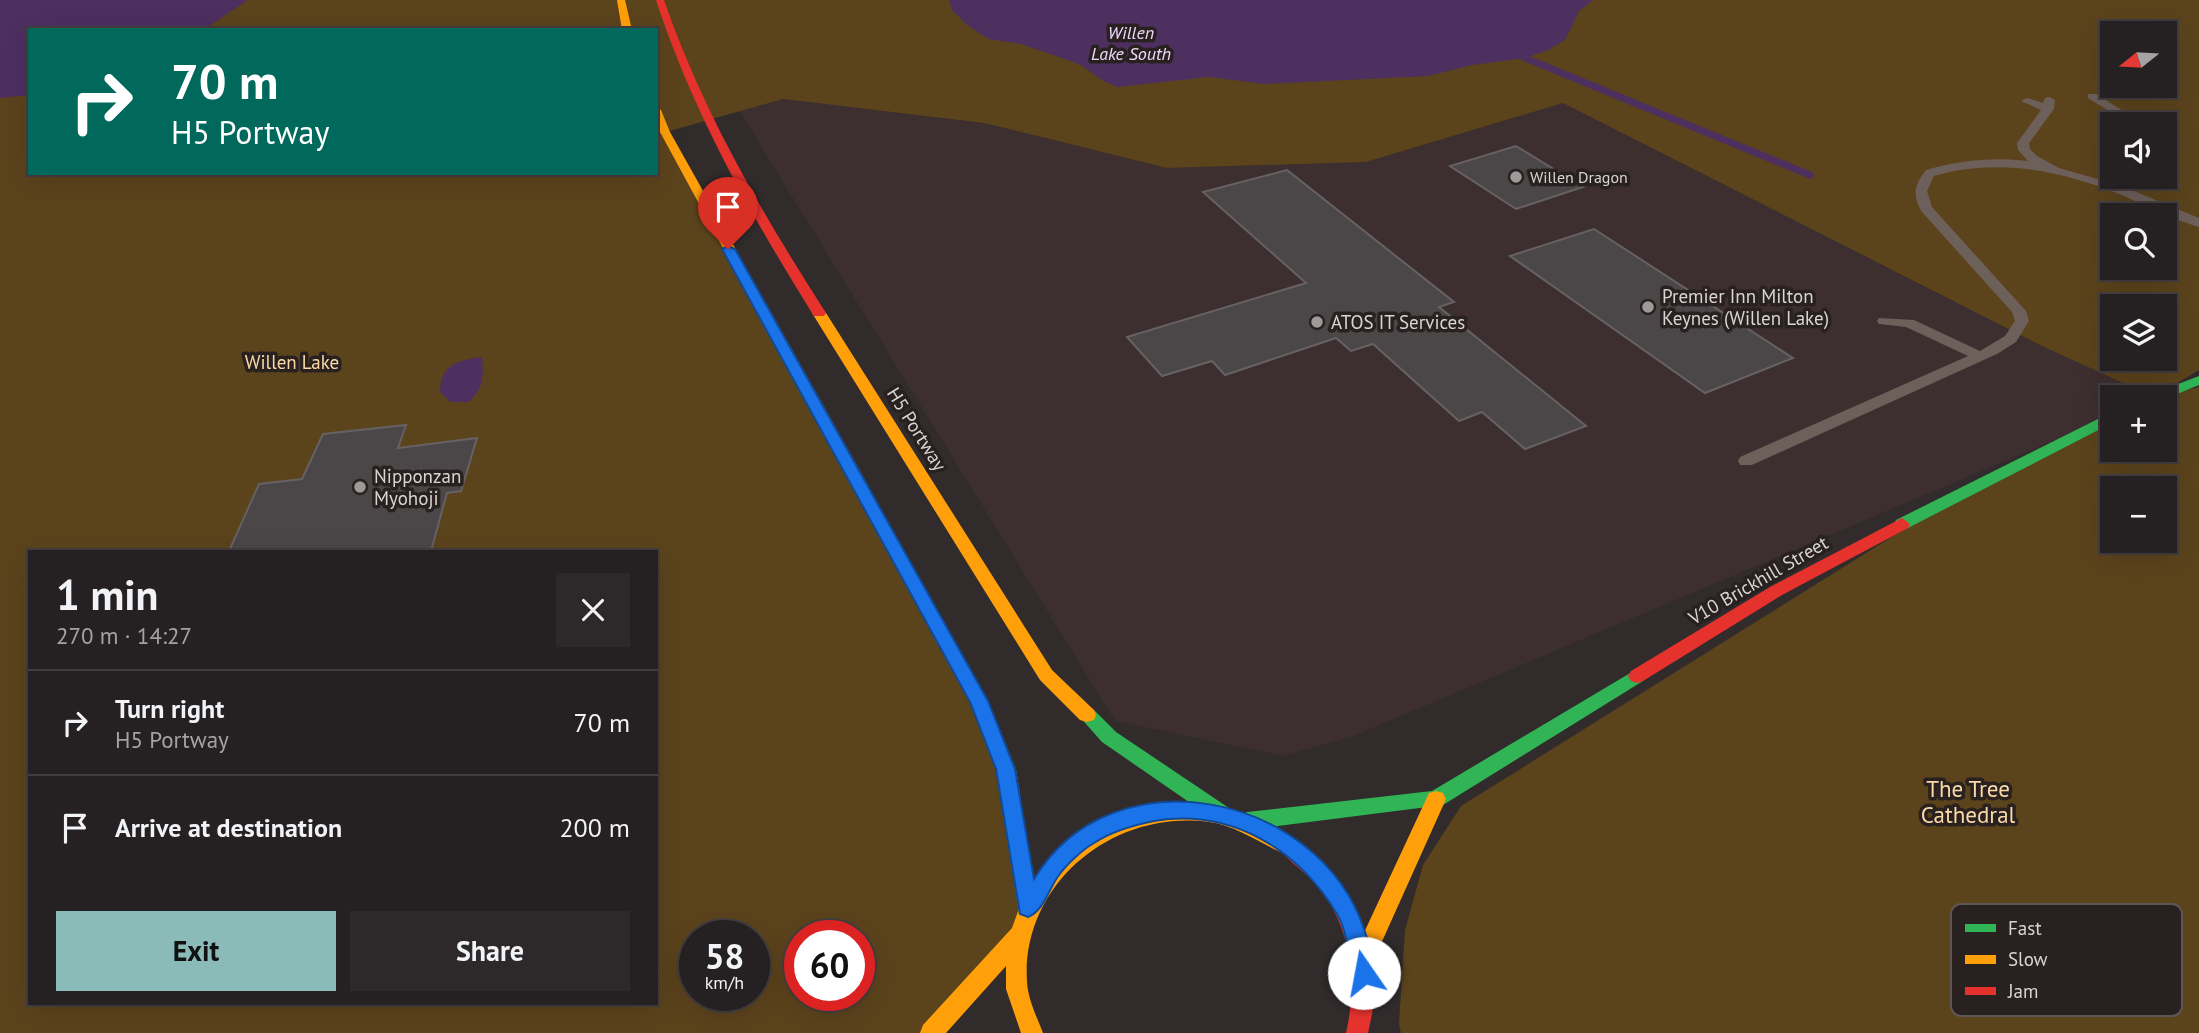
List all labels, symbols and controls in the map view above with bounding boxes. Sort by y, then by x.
water label: Willen Lake South [1091,21,1171,65]
north arrow [2100,21,2177,98]
map controls [2100,21,2177,553]
text: 70 m [171,49,278,113]
icon: right [56,56,147,147]
text: H5 Portway [171,111,329,153]
button: sound [2100,112,2177,189]
place label: Willen Dragon [1530,167,1628,187]
marker: Willen Dragon [1508,169,1524,185]
pin [698,177,758,249]
icon: arrive [709,188,747,226]
button: search [2100,203,2177,280]
place label: Premier Inn Milton Keynes (Willen Lake) [1662,284,1829,330]
button: layers [2100,294,2177,371]
marker: Premier Inn Milton Keynes (Willen Lake) [1640,299,1656,315]
place label: ATOS IT Services [1331,310,1465,334]
marker: ATOS IT Services [1309,314,1325,330]
park label: Willen Lake [245,350,339,374]
street label: H5 Portway [882,383,952,475]
button: + [2100,385,2177,462]
place label: Nipponzan Myohoji [374,464,461,510]
button: − [2100,476,2177,553]
marker: Nipponzan Myohoji [352,479,368,495]
street label: V10 Brickhill Street [1683,530,1832,630]
text: 1 min [56,567,158,622]
button: close [556,573,630,647]
text: 270 m · 14:27 [56,621,192,650]
text: Turn right [115,692,224,725]
icon: right [56,704,94,742]
text: 70 m [574,706,630,739]
text: H5 Portway [115,725,229,754]
park label: The Tree Cathedral [1921,774,2016,829]
icon: arrive [56,809,94,847]
text: Arrive at destination [115,811,342,844]
text: 200 m [559,811,630,844]
legend [1951,904,2182,1016]
button: Exit [56,911,336,991]
button: Share [350,911,630,991]
text: Fast [2008,916,2042,940]
speed limit sign: 60 [784,920,875,1011]
text: 58 [705,933,744,979]
position arrow [1327,936,1401,1010]
text: Slow [2008,947,2048,971]
text: km/h [705,971,744,994]
text: Jam [2007,979,2038,1003]

